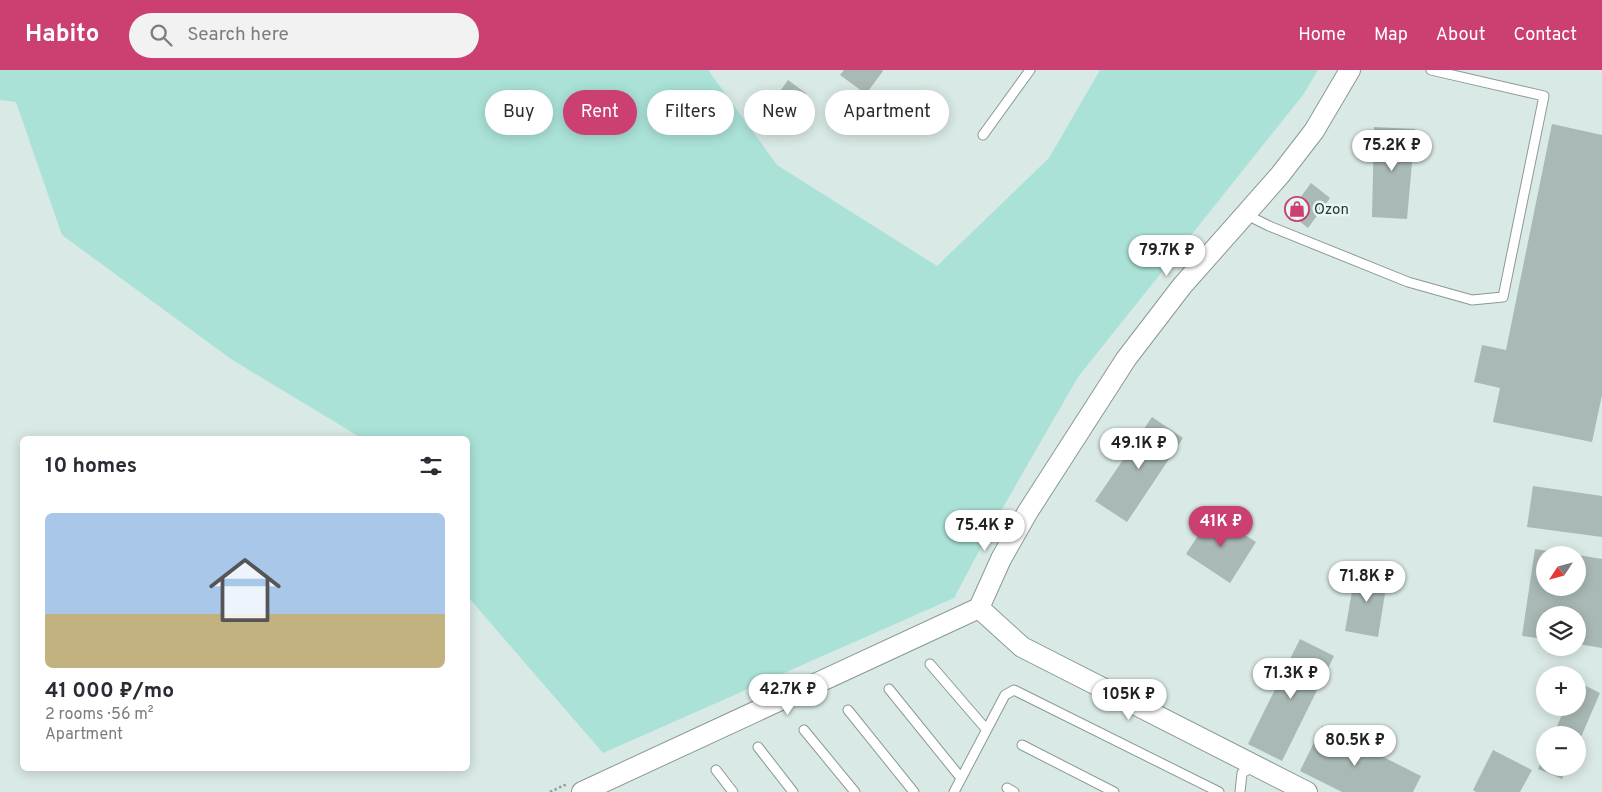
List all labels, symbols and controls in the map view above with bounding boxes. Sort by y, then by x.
search box [129,13,479,58]
text: Habito [25,20,99,50]
icon: search [147,21,175,49]
text: Search here [187,23,289,47]
text: Home [1298,24,1346,47]
text: Map [1374,24,1408,47]
text: About [1436,24,1485,47]
text: Contact [1513,24,1577,47]
chip: Buy [485,90,553,135]
chip: Rent [563,90,637,135]
chip: Filters [647,90,734,135]
chip: New [744,90,815,135]
chip: Apartment [825,90,949,135]
pin: 75.2K ₽ [1346,129,1438,172]
text: 75.2K ₽ [1363,136,1421,156]
shop icon: Ozon [1284,196,1310,222]
place label: Ozon [1314,201,1349,220]
pin: 79.7K ₽ [1121,234,1213,277]
text: 79.7K ₽ [1139,241,1195,261]
pin: 49.1K ₽ [1093,428,1185,470]
text: 49.1K ₽ [1111,434,1167,454]
icon: filters [417,452,445,480]
text: 10 homes [45,453,137,480]
pin: 41K ₽ [1186,506,1256,548]
pin: 75.4K ₽ [939,510,1031,552]
text: 41K ₽ [1200,512,1242,532]
text: 75.4K ₽ [956,516,1014,536]
icon: home [200,545,290,635]
north arrow [1536,546,1586,596]
map controls [1536,546,1586,776]
pin: 71.8K ₽ [1321,560,1413,603]
text: 71.8K ₽ [1339,567,1395,587]
button: layers [1536,606,1586,656]
pin: 71.3K ₽ [1245,658,1337,700]
text: 71.3K ₽ [1264,664,1318,684]
button: + [1536,666,1586,716]
pin: 42.7K ₽ [742,674,834,716]
text: 41 000 ₽/mo [45,678,174,705]
pin: 105K ₽ [1088,678,1170,721]
text: 42.7K ₽ [760,680,816,700]
text: 105K ₽ [1103,685,1155,705]
text: 2 rooms · 56 m² [45,705,154,725]
pin: 80.5K ₽ [1309,724,1401,767]
text: Apartment [45,725,123,745]
button: − [1536,726,1586,776]
text: 80.5K ₽ [1325,731,1385,751]

